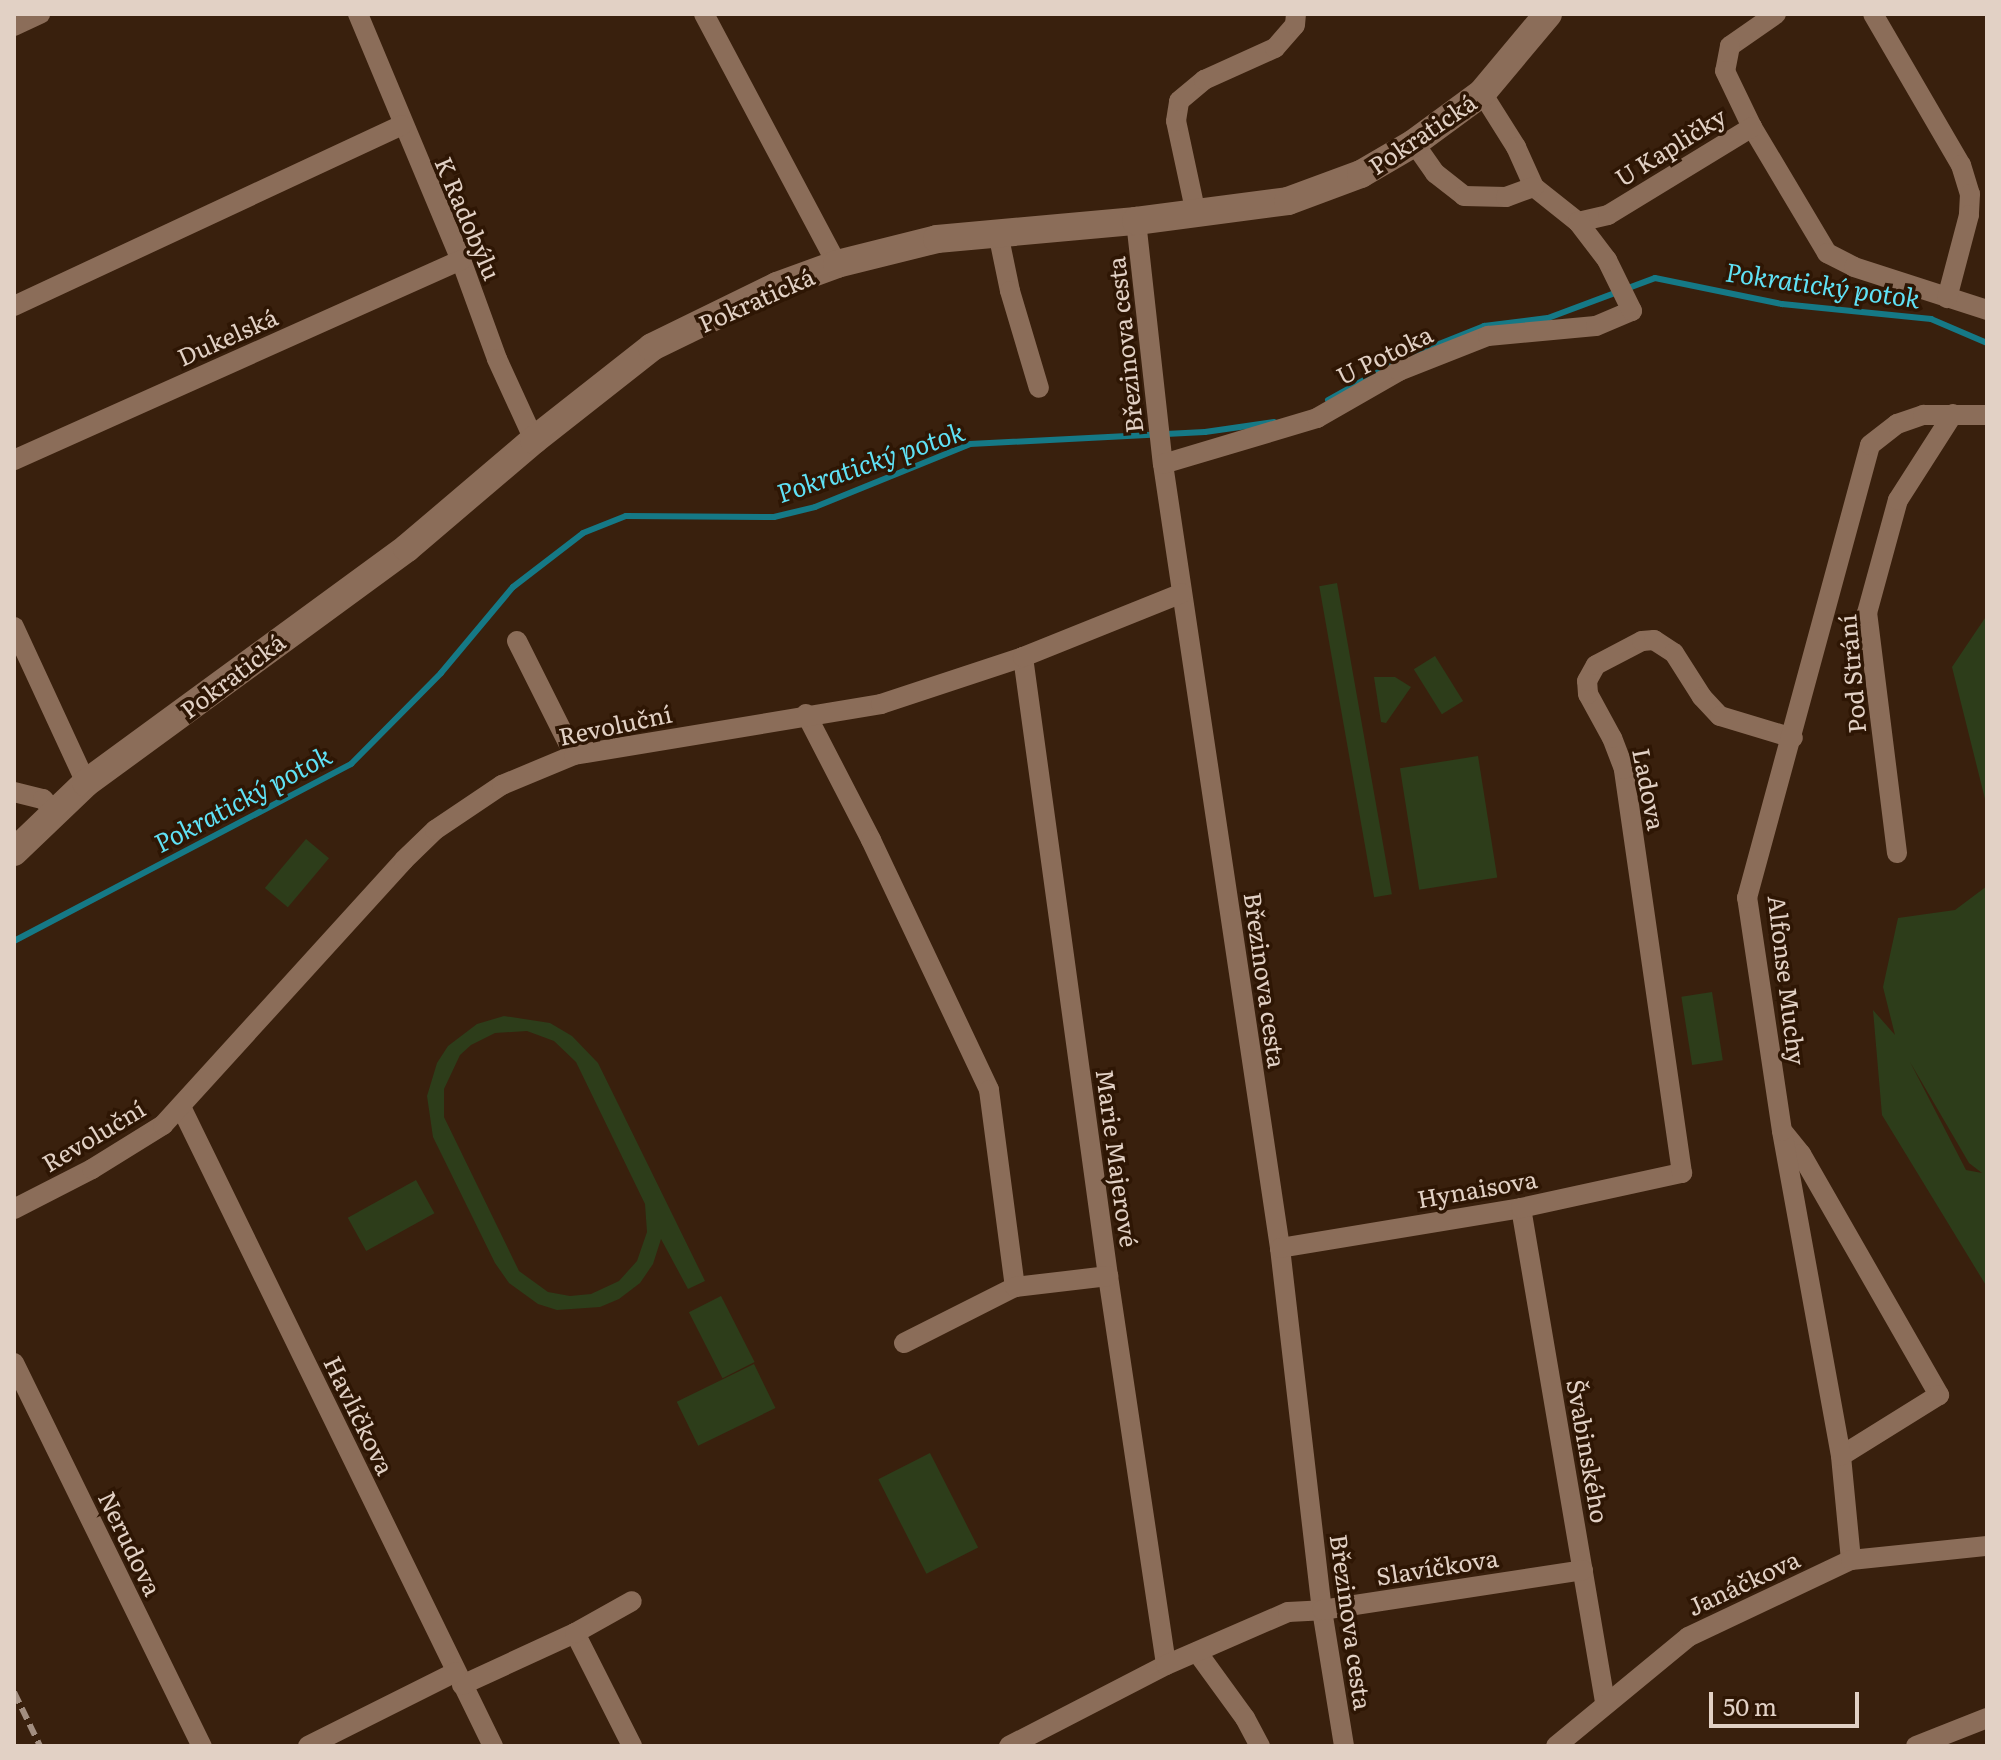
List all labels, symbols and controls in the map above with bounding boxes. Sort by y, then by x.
street label: Pokratická [1363,87,1481,179]
street label: U Kapličky [1609,101,1731,191]
street label: K Radobýlu [430,152,508,284]
water label: Pokratický potok [1724,255,1922,313]
street label: Březinova cesta [1100,256,1148,434]
street label: Pokratická [694,261,818,337]
street label: Dukelská [173,301,281,371]
street label: U Potoka [1331,318,1437,390]
water label: Pokratický potok [772,414,968,508]
street label: Pod Strání [1831,613,1871,735]
street label: Pokratická [174,626,290,724]
street label: Revoluční [556,698,674,750]
water label: Pokratický potok [148,738,336,858]
street label: Ladova [1628,746,1672,832]
street label: Březinova cesta [1239,890,1293,1070]
street label: Alfonse Muchy [1763,894,1813,1066]
street label: Marie Majerové [1091,1067,1145,1249]
street label: Revoluční [36,1093,150,1177]
street label: Hynaisova [1415,1163,1539,1213]
street label: Havlíčkova [319,1351,401,1479]
street label: Švabinského [1562,1377,1616,1525]
street label: Nerudova [93,1486,169,1600]
street label: Březinova cesta [1325,1532,1379,1712]
street label: Slavíčkova [1374,1542,1500,1590]
street label: Janáčkova [1682,1543,1804,1621]
scale bar [1713,1676,1863,1726]
text: 50 m [1723,1688,1777,1723]

